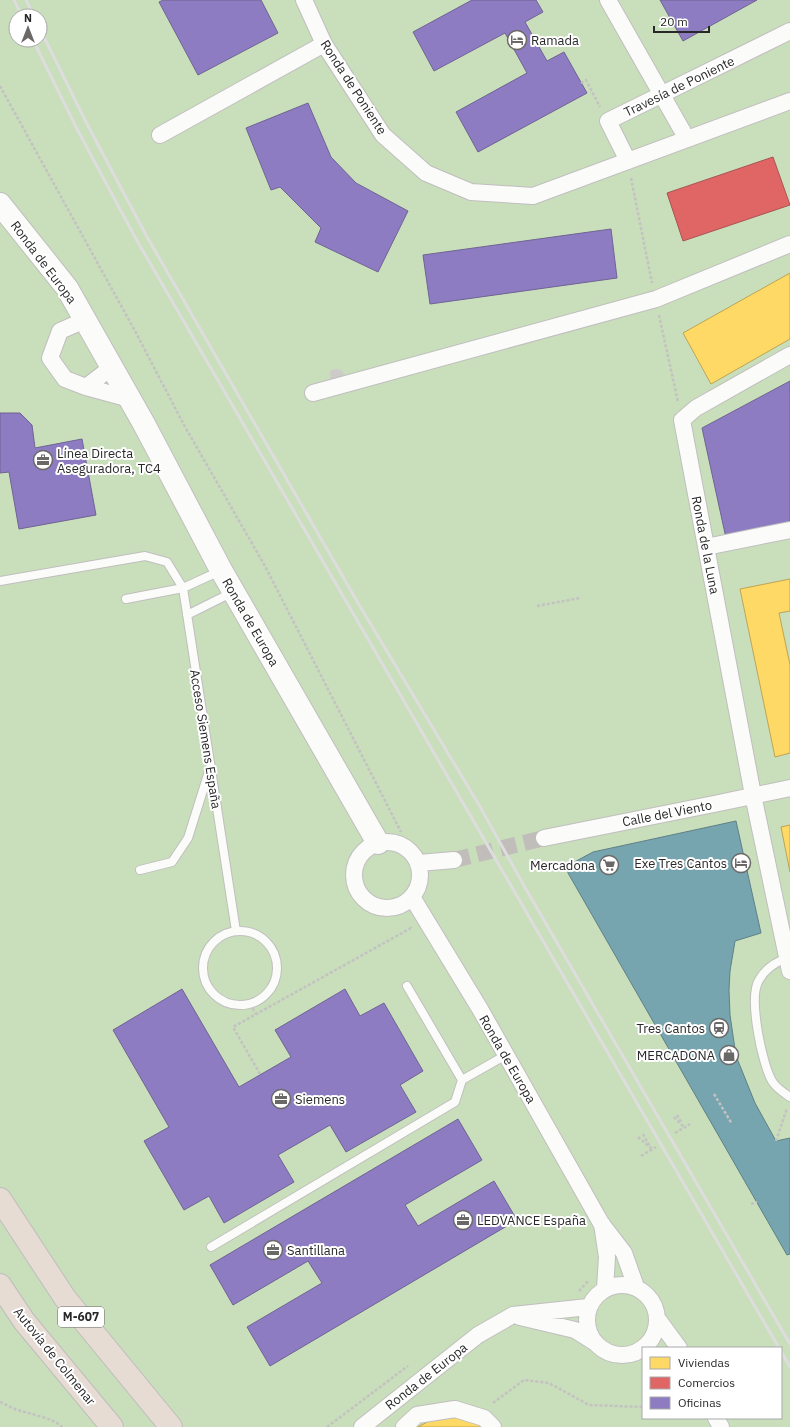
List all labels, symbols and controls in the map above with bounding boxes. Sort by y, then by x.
north arrow [8,8,48,48]
scale bar [654,8,709,34]
text: N [24,11,32,25]
text: 20 m [660,14,688,29]
hotel icon: Ramada [506,29,528,51]
place label: Ramada [531,32,579,49]
street label: Ronda de Poniente [317,37,391,138]
street label: Travesía de Poniente [621,52,737,121]
street label: Ronda de Europa [7,217,80,307]
place label: Línea Directa Aseguradora, TC4 [57,445,161,477]
office icon: Línea Directa Aseguradora, TC4 [32,449,54,471]
street label: Ronda de la Luna [688,495,723,596]
street label: Ronda de Europa [218,575,283,670]
street label: Acceso Siemens España [186,668,225,810]
street label: Calle del Viento [621,796,713,831]
hotel icon: Exe Tres Cantos [730,852,752,874]
supermarket icon: Mercadona [598,854,620,876]
place label: Exe Tres Cantos [634,855,727,872]
place label: Mercadona [530,857,595,874]
street label: Ronda de Europa [475,1012,540,1107]
station icon: Tres Cantos [708,1017,730,1039]
place label: Tres Cantos [636,1020,705,1037]
shop icon: MERCADONA [718,1044,740,1066]
place label: MERCADONA [637,1047,716,1064]
office icon: Siemens [270,1088,292,1110]
place label: Siemens [295,1091,345,1108]
office icon: LEDVANCE España [452,1209,474,1231]
place label: LEDVANCE España [477,1212,586,1229]
office icon: Santillana [262,1239,284,1261]
place label: Santillana [287,1242,345,1259]
street label: Autovía de Colmenar [10,1304,100,1409]
road number: M-607 [58,1307,104,1327]
street label: Ronda de Europa [382,1339,471,1414]
legend [642,1347,782,1419]
text: Viviendas [678,1355,730,1370]
text: Comercios [678,1375,735,1390]
text: Oficinas [678,1395,722,1410]

